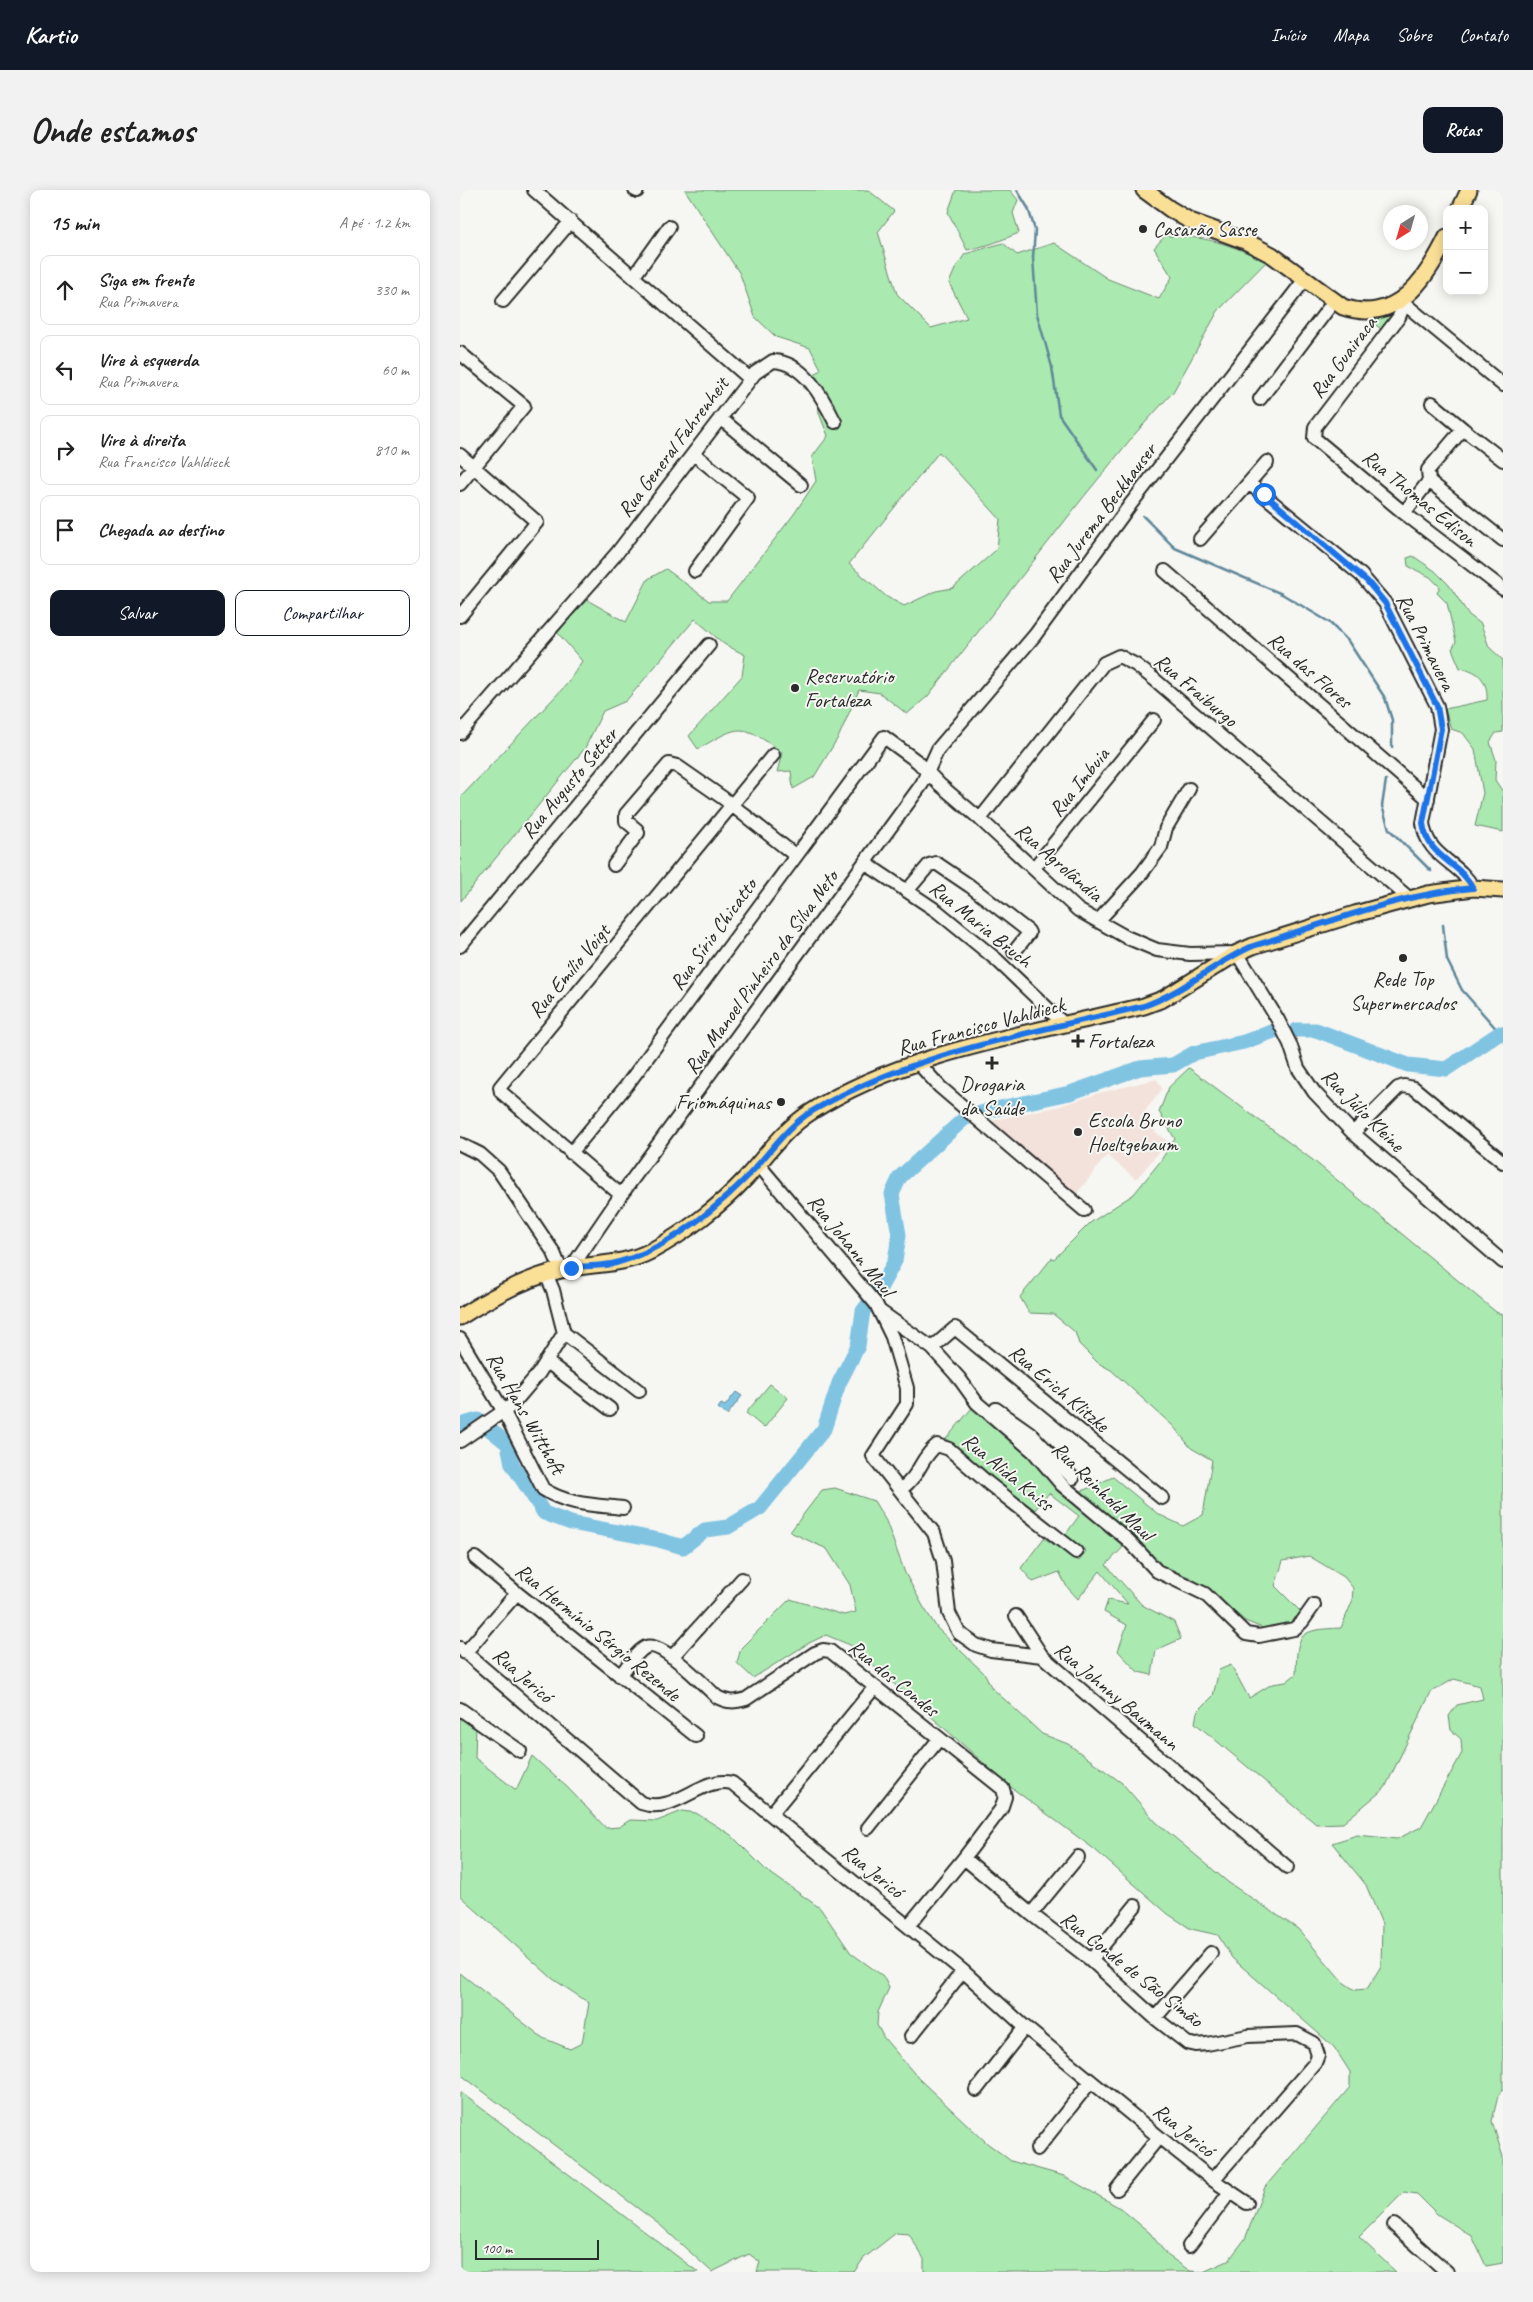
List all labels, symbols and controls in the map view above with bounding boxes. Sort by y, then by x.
text: Kartio [25,20,77,50]
text: Início [1271,24,1306,46]
text: Mapa [1334,24,1368,46]
text: Sobre [1396,24,1432,46]
text: Contato [1460,24,1508,46]
button: Rotas [1423,107,1503,153]
text: Onde estamos [30,108,195,153]
north arrow [1383,205,1428,250]
map controls [1443,205,1488,295]
button: + [1443,205,1488,250]
text: 15 min [50,210,99,236]
text: A pé · 1.2 km [339,213,410,233]
place label: Casarão Sasse [1153,216,1258,242]
marker: Casarão Sasse [1137,223,1149,235]
button: − [1443,250,1488,295]
text: Siga em frente [98,268,194,292]
icon: ahead [51,276,79,304]
text: 330 m [375,280,409,300]
text: Rua Primavera [98,292,178,312]
street label: Rua Guairaca [1304,309,1383,403]
text: Vire à esquerda [98,348,198,372]
icon: left [51,356,79,384]
text: 60 m [382,360,409,380]
street label: Rua General Fahrenheit [612,370,735,522]
text: Rua Primavera [98,372,178,392]
text: Vire à direita [98,428,185,452]
icon: right [51,436,79,464]
street label: Rua Jurema Beckhauser [1040,436,1163,588]
text: 810 m [375,440,409,460]
street label: Rua Thomas Edison [1357,444,1484,553]
text: Rua Francisco Vahldieck [98,452,229,472]
route start [1253,483,1276,506]
icon: arrive [51,516,79,544]
text: Chegada ao destino [98,518,224,542]
street label: Rua Primavera [1391,589,1462,697]
button: Salvar [50,590,225,636]
button: Compartilhar [235,590,410,636]
street label: Rua das Flores [1263,626,1359,715]
street label: Rua Fraiburgo [1149,648,1244,733]
place label: Reservatório Fortaleza [805,663,896,713]
marker: Reservatório Fortaleza [789,682,801,694]
street label: Rua Augusto Setter [515,721,624,844]
street label: Rua Imbuia [1043,741,1116,822]
street label: Rua Agrolândia [1010,817,1109,908]
street label: Rua Manoel Pinheiro da Silva Neto [678,863,845,1079]
street label: Rua Sírio Chicatto [664,871,764,995]
street label: Rua Maria Bruch [924,875,1038,974]
street label: Rua Emílio Voigt [522,917,617,1023]
marker: Rede Top Supermercados [1397,952,1409,964]
place label: Rede Top Supermercados [1350,966,1458,1016]
street label: Rua Francisco Vahldieck [895,991,1070,1061]
place label: Fortaleza [1088,1028,1155,1054]
marker: Fortaleza [1072,1035,1084,1047]
marker: Drogaria da Saúde [986,1057,998,1069]
street label: Rua Júlio Kleine [1316,1063,1411,1158]
place label: Drogaria da Saúde [960,1071,1026,1121]
place label: Friomáquinas [676,1089,773,1115]
marker: Friomáquinas [775,1096,787,1108]
place label: Escola Bruno Hoeltgebaum [1088,1107,1183,1157]
marker: Escola Bruno Hoeltgebaum [1072,1126,1084,1138]
street label: Rua Johann Maul [802,1189,902,1304]
route end [560,1257,583,1280]
street label: Rua Erich Klitzke [1004,1339,1115,1438]
street label: Rua Hans Witthoft [481,1348,572,1480]
street label: Rua Alida Kniss [957,1427,1060,1518]
street label: Rua Reinhold Maul [1047,1436,1162,1548]
street label: Rua Hermínio Sérgio Rezende [510,1557,687,1707]
street label: Rua dos Condes [844,1634,946,1724]
street label: Rua Johnny Baumann [1049,1636,1185,1756]
street label: Rua Jericó [487,1642,560,1710]
street label: Rua Jericó [837,1838,911,1905]
street label: Rua Conde de São Simão [1056,1905,1210,2034]
street label: Rua Jericó [1148,2097,1222,2164]
scale bar [475,2237,599,2260]
text: 100 m [482,2240,512,2257]

